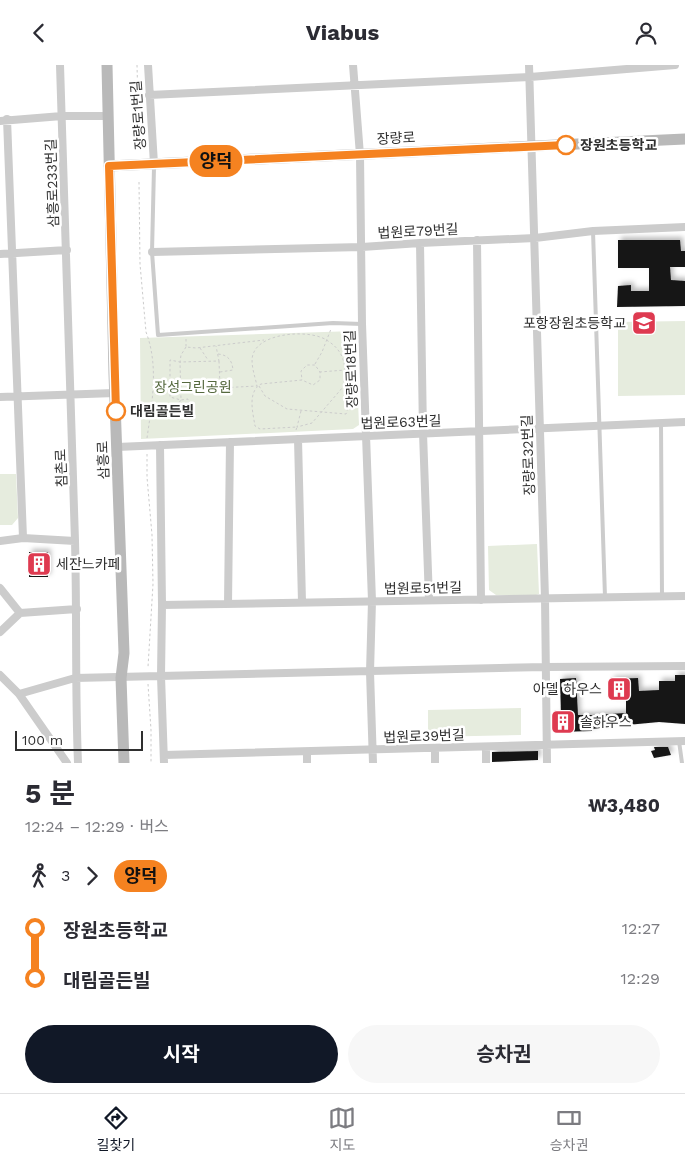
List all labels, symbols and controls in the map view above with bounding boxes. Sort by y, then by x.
icon: back [25,19,53,47]
icon: person [632,19,660,47]
text: Viabus [306,20,379,45]
street label: 장량로1번길 [128,80,148,150]
street label: 장량로 [376,129,416,147]
marker: 장원초등학교 [556,135,576,155]
place label: 장원초등학교 [580,137,657,153]
street label: 삼흥로233번길 [42,138,62,228]
line badge: 양덕 [194,145,238,177]
text: 양덕 [199,150,233,171]
street label: 법원로79번길 [377,221,459,241]
school or university icon: 포항장원초등학교 [631,310,657,336]
place label: 포항장원초등학교 [523,315,626,331]
street label: 장량로18번길 [342,330,360,408]
park label: 장성그린공원 [154,379,232,395]
marker: 대림골든빌 [106,401,126,421]
place label: 대림골든빌 [130,403,194,419]
street label: 법원로63번길 [360,413,442,431]
street label: 장량로32번길 [519,414,537,496]
street label: 삼흥로 [94,440,112,480]
street label: 침촌로 [52,448,70,488]
building icon: 세잔느카페 [26,551,52,577]
place label: 세잔느카페 [56,556,120,572]
street label: 법원로51번길 [384,579,462,597]
building icon: 아델 하우스 [606,676,632,702]
place label: 아델 하우스 [533,681,602,697]
building icon: 솔하우스 [550,709,576,735]
place label: 솔하우스 [580,714,632,730]
street label: 법원로39번길 [383,727,465,745]
scale bar [15,728,142,751]
text: 100 m [22,732,63,748]
text: 5 분 [25,777,75,810]
text: ₩3,480 [588,794,660,817]
text: 12:24 – 12:29 · 버스 [25,817,169,836]
icon: walk [25,862,53,890]
icon: forward [78,862,106,890]
text: 양덕 [124,865,157,886]
text: 3 [61,866,70,885]
text: 장원초등학교 [63,919,168,942]
text: 12:27 [622,919,660,938]
text: 대림골든빌 [63,969,150,992]
text: 12:29 [620,969,660,988]
button: 시작 [25,1025,338,1083]
button: 승차권 [348,1025,660,1083]
tab: 길찾기 [97,1104,135,1154]
tab: 지도 [328,1104,356,1154]
tab: 승차권 [550,1104,588,1154]

